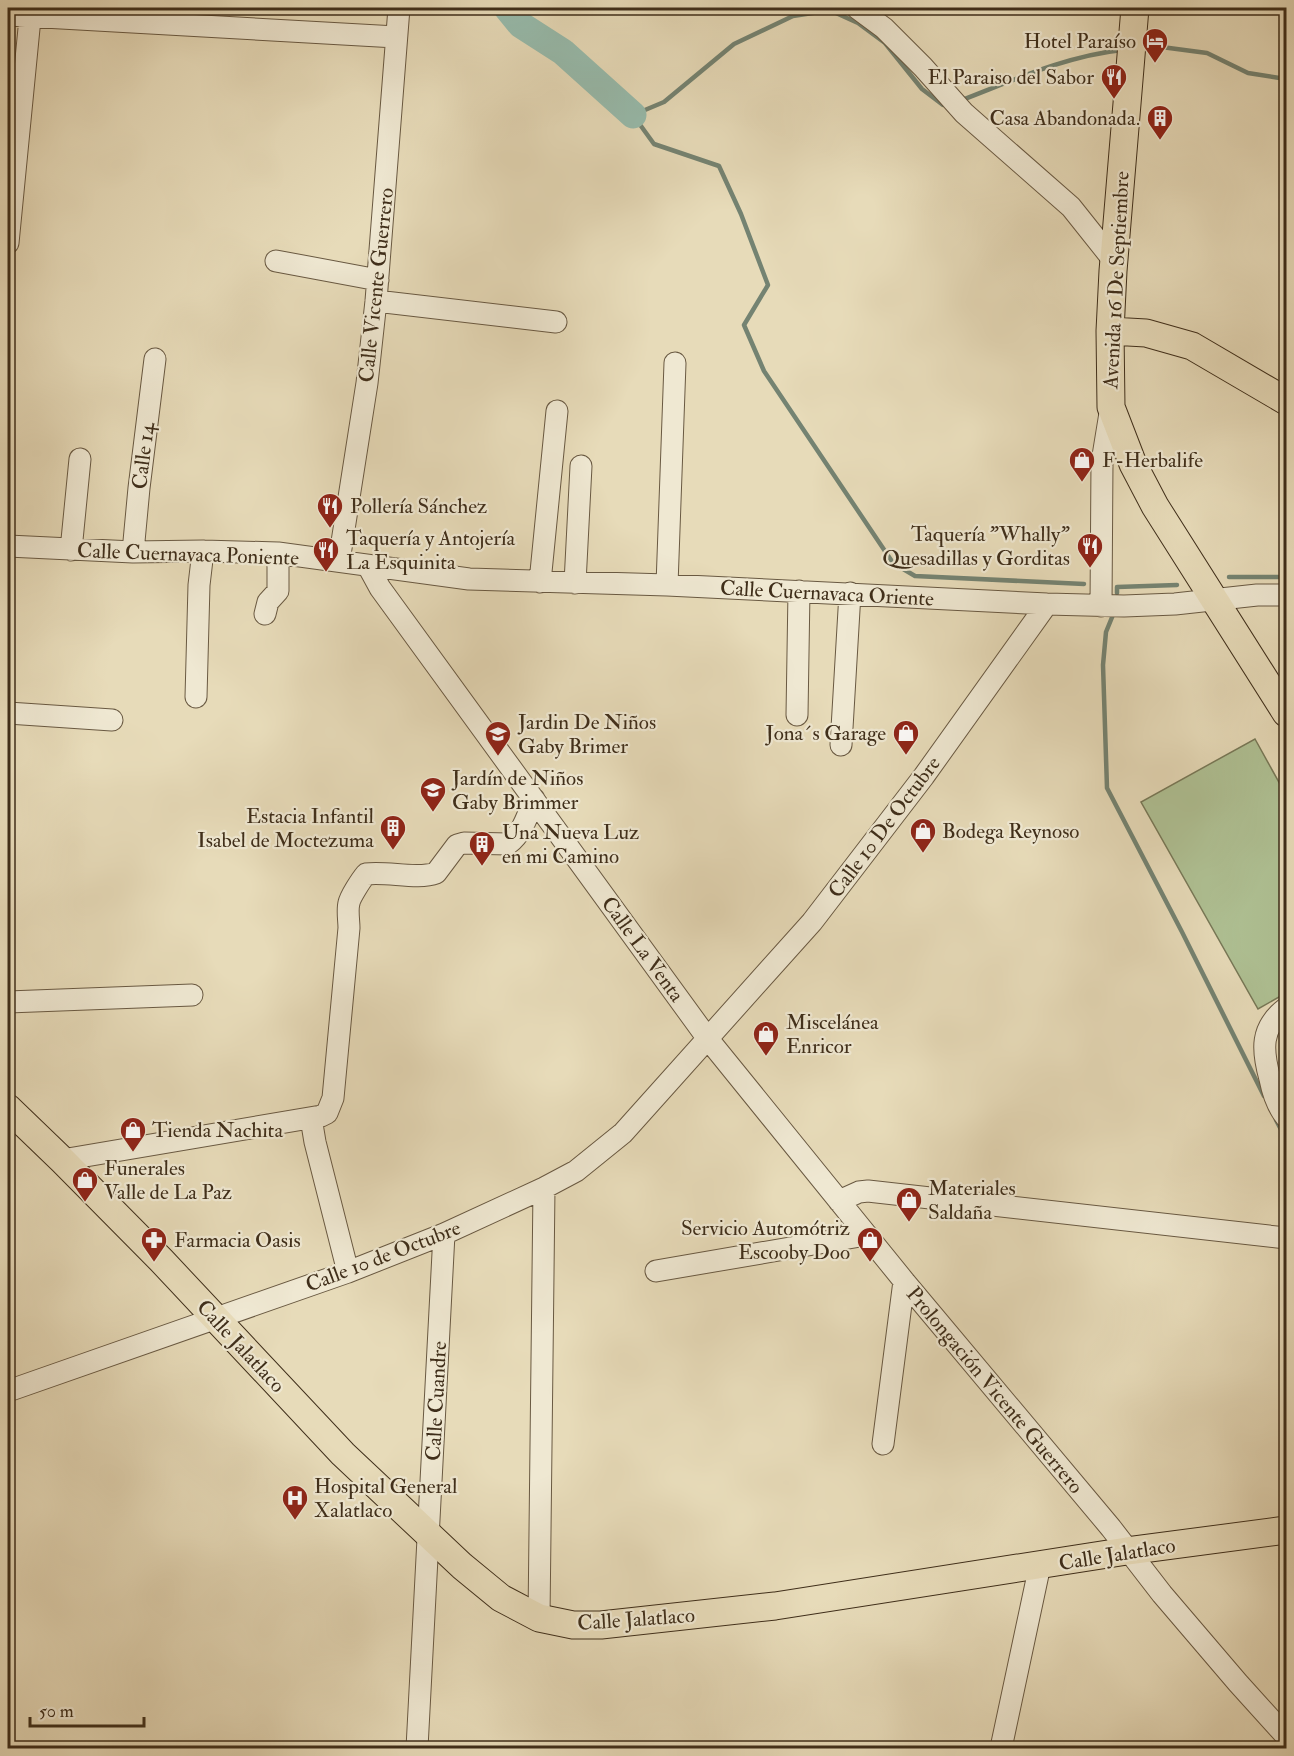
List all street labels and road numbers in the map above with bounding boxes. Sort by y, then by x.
street label: Avenida 16 De Septiembre [1097,170,1136,391]
street label: Calle Vicente Guerrero [353,186,400,384]
street label: Calle 14 [126,420,161,491]
street label: Calle Cuernavaca Poniente [77,537,300,572]
street label: Calle Cuernavaca Oriente [719,574,935,613]
street label: Calle 10 De Octubre [822,751,947,904]
street label: Calle La Venta [595,891,690,1008]
street label: Calle 10 de Octubre [302,1214,465,1298]
street label: Prolongación Vicente Guerrero [900,1281,1089,1499]
street label: Calle Jalatlaco [191,1294,291,1399]
street label: Calle Cuandre [420,1340,453,1462]
street label: Calle Jalatlaco [1057,1532,1177,1577]
street label: Calle Jalatlaco [576,1602,696,1637]

